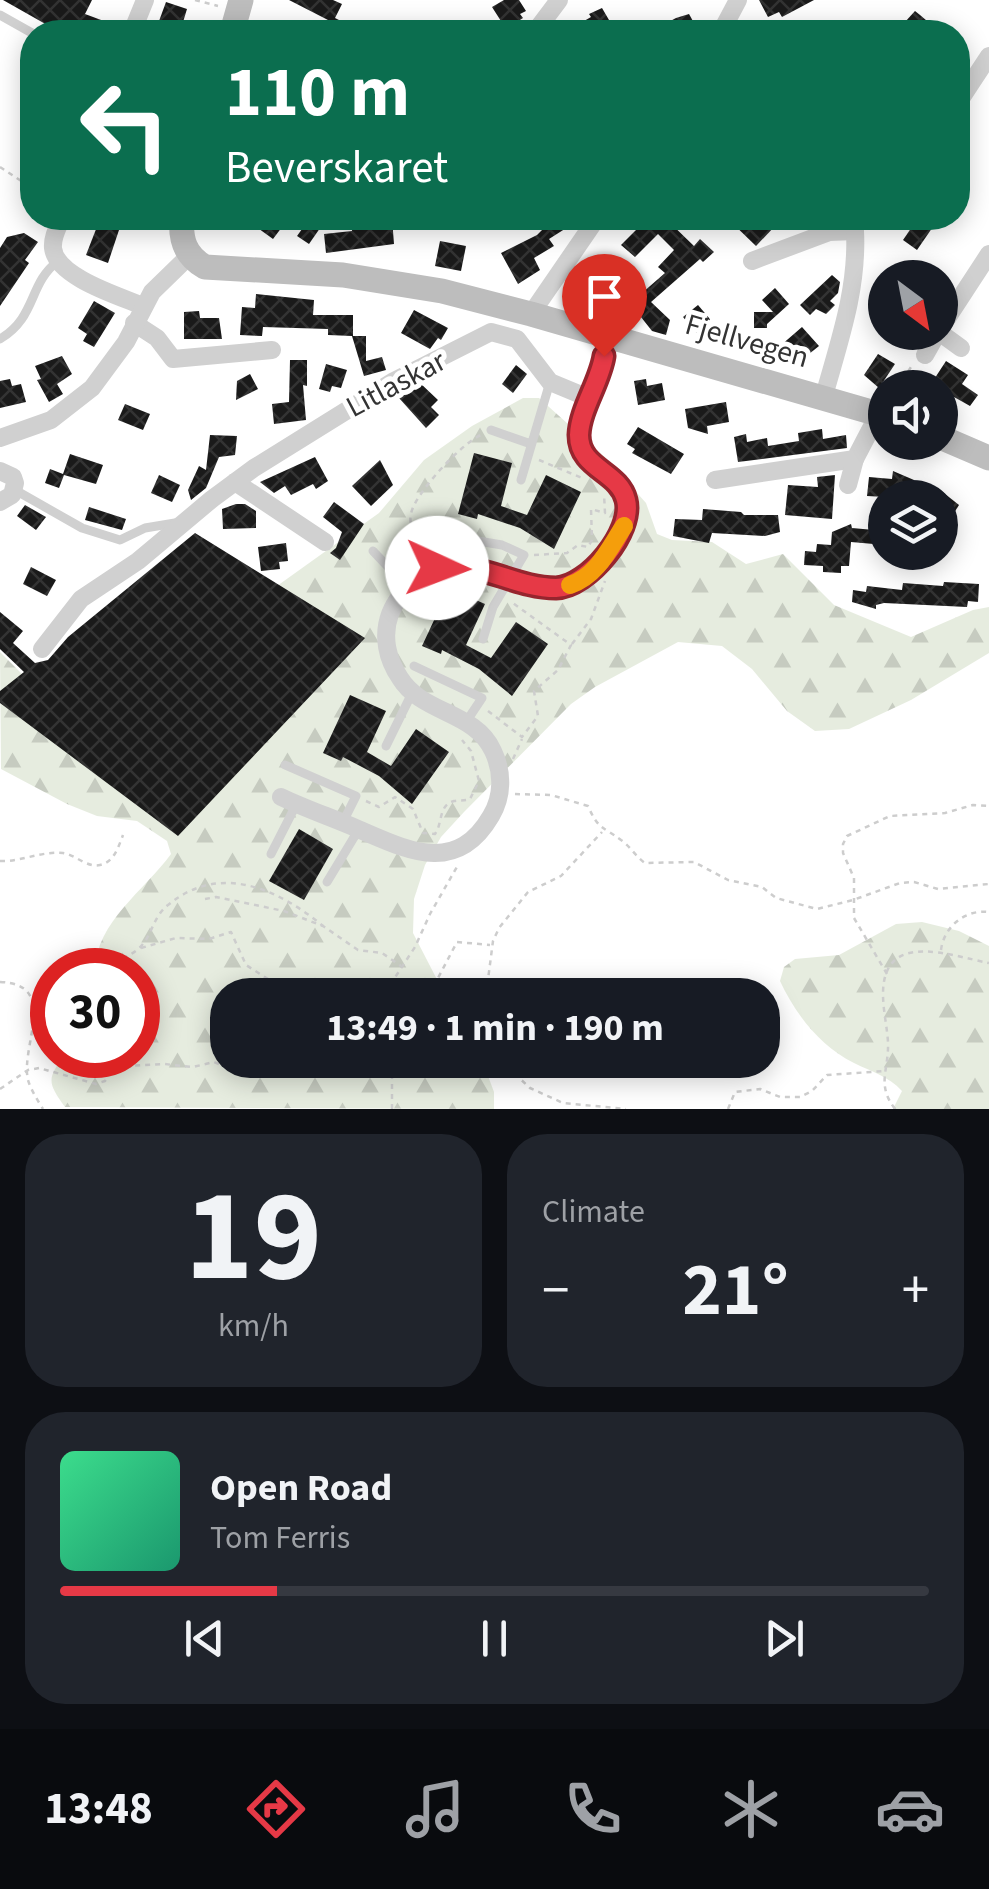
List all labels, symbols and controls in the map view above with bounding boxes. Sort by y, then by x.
text: 110 m [225,43,410,143]
icon: left [60,60,190,190]
text: Beverskaret [225,136,448,200]
pin [562,254,647,357]
north arrow [868,260,958,350]
map controls [868,260,958,570]
icon: arrive [577,269,632,324]
street label: Fjellvegen [680,303,814,379]
street label: Litlaskar [338,340,454,428]
button: sound [868,370,958,460]
button: layers [868,480,958,570]
position arrow [385,516,489,620]
speed limit sign: 30 [30,948,160,1078]
text: 13:49 · 1 min · 190 m [326,1001,664,1055]
text: 19 [185,1145,322,1330]
text: Climate [542,1189,645,1235]
text: 21° [682,1237,789,1344]
text: − [542,1252,569,1330]
text: + [902,1252,929,1330]
text: km/h [218,1303,289,1349]
text: Open Road [210,1461,392,1515]
text: Tom Ferris [210,1515,350,1561]
icon: previous [177,1611,232,1666]
icon: pause [467,1611,522,1666]
icon: next [757,1611,812,1666]
icon: directions [241,1774,311,1844]
icon: music [400,1774,470,1844]
icon: phone [558,1774,628,1844]
icon: climate [716,1774,786,1844]
icon: car [875,1774,945,1844]
text: 13:48 [44,1777,153,1841]

